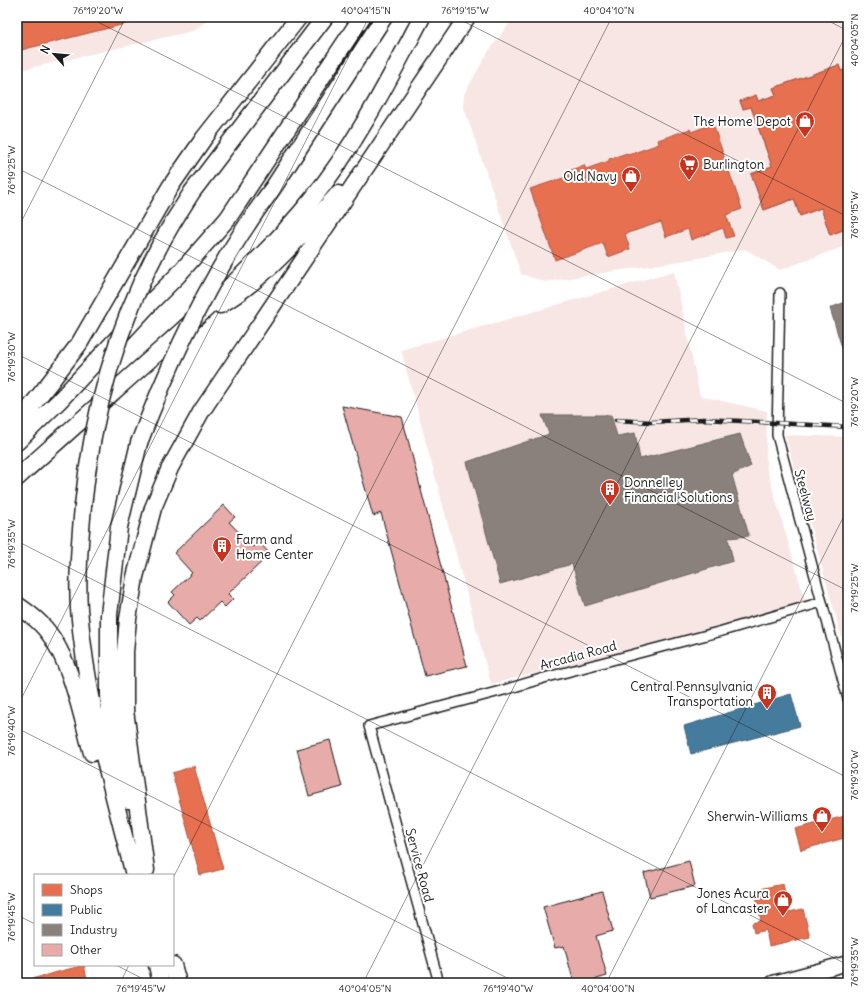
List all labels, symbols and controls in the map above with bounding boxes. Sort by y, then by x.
text: 76°19'20"W [73,4,123,17]
text: 40°04'15"N [341,4,391,17]
text: 76°19'15"W [441,4,489,17]
text: 40°04'10"N [584,4,634,17]
text: 40°04'05"N [848,14,861,66]
north arrow [34,34,74,74]
text: N [37,43,53,56]
shop icon: The Home Depot [794,110,816,138]
place label: The Home Depot [693,113,792,130]
text: 76°19'25"W [5,145,18,195]
supermarket icon: Burlington [678,153,700,181]
place label: Burlington [703,156,765,173]
shop icon: Old Navy [620,165,642,193]
place label: Old Navy [563,168,617,185]
text: 76°19'15"W [848,191,861,239]
text: 76°19'30"W [5,332,18,382]
text: 76°19'20"W [848,377,861,427]
street label: Steelway [790,467,821,523]
place label: Donnelley Financial Solutions [624,474,733,506]
building icon: Donnelley Financial Solutions [599,478,621,506]
text: 76°19'35"W [5,519,18,569]
place label: Farm and Home Center [236,531,314,563]
building icon: Farm and Home Center [211,535,233,563]
text: 76°19'25"W [848,563,861,613]
street label: Arcadia Road [538,637,619,674]
place label: Central Pennsylvania Transportation [630,678,753,710]
building icon: Central Pennsylvania Transportation [756,682,778,710]
text: 76°19'40"W [5,706,18,756]
text: 76°19'30"W [848,750,861,800]
shop icon: Sherwin-Williams [811,805,833,833]
place label: Sherwin-Williams [707,808,808,825]
street label: Service Road [402,826,438,904]
legend [34,874,174,966]
text: Shops [70,882,103,897]
place label: Jones Acura of Lancaster [696,885,770,917]
shop icon: Jones Acura of Lancaster [772,889,794,917]
text: 76°19'45"W [5,892,18,942]
text: Public [70,902,102,917]
text: Industry [70,922,117,937]
text: 76°19'35"W [848,937,861,987]
text: Other [70,942,102,957]
text: 76°19'45"W [116,982,166,995]
text: 40°04'05"N [339,982,391,995]
text: 76°19'40"W [483,982,533,995]
text: 40°04'00"N [581,982,635,995]

